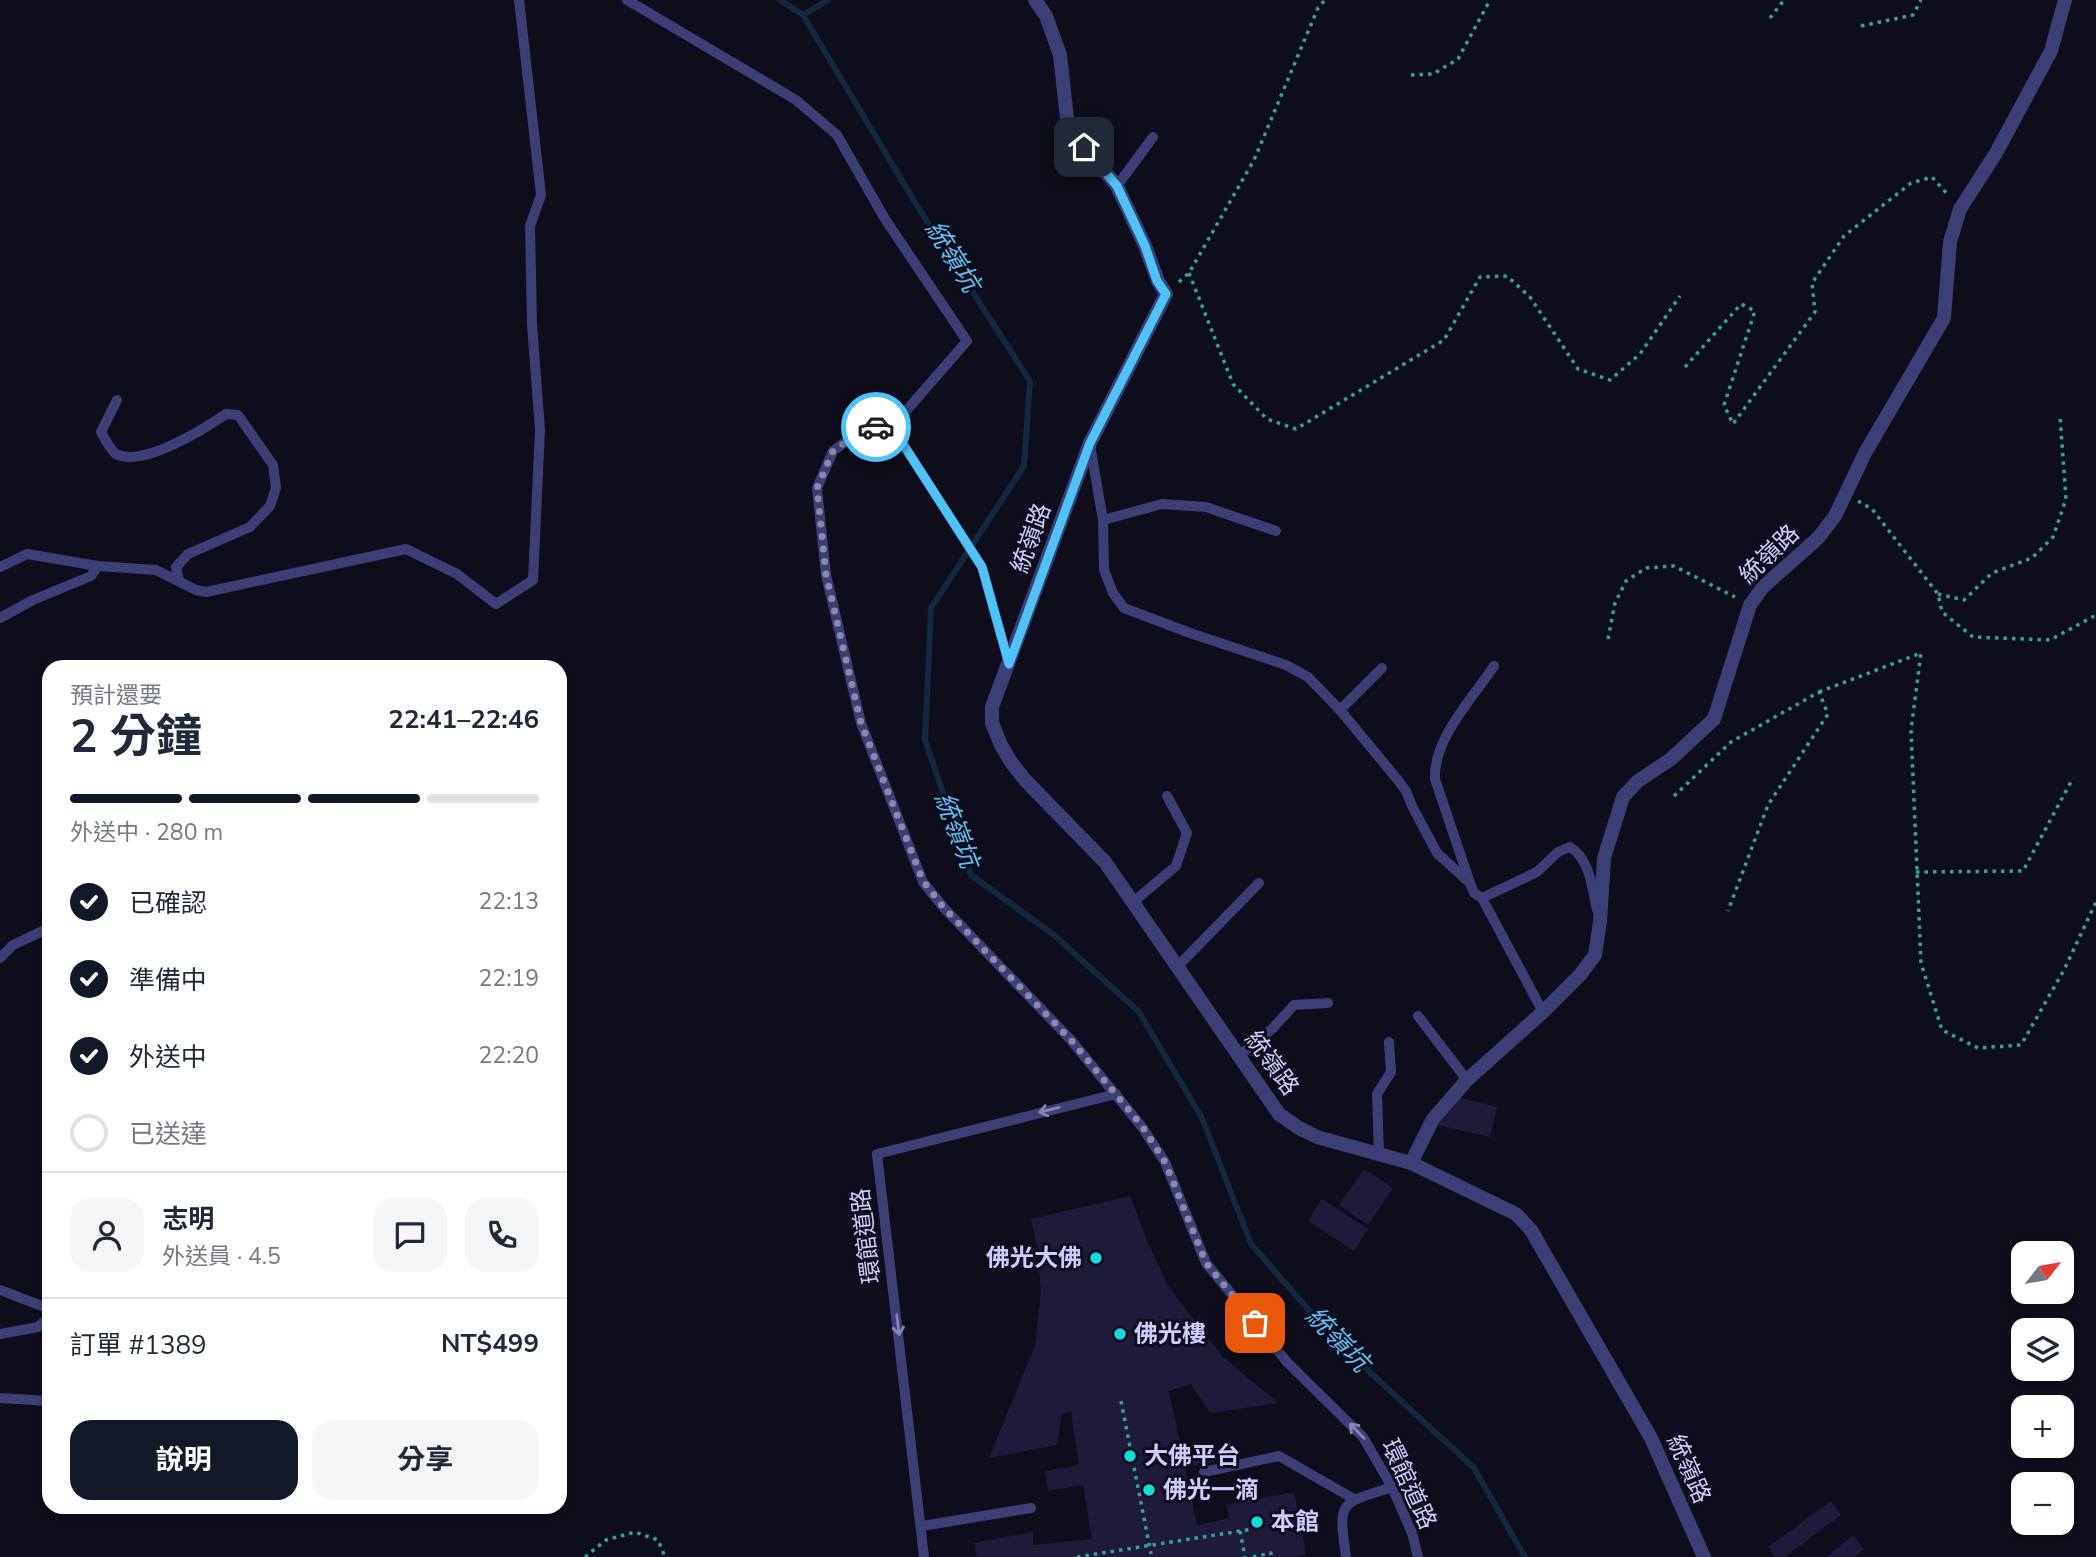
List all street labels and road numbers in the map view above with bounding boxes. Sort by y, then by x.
street label: 統嶺路 [1004,499,1058,577]
street label: 統嶺路 [1732,517,1806,591]
street label: 統嶺路 [1238,1024,1306,1102]
street label: 環館道路 [844,1186,888,1286]
street label: 統嶺路 [1660,1430,1718,1508]
street label: 環館道路 [1374,1434,1444,1534]

